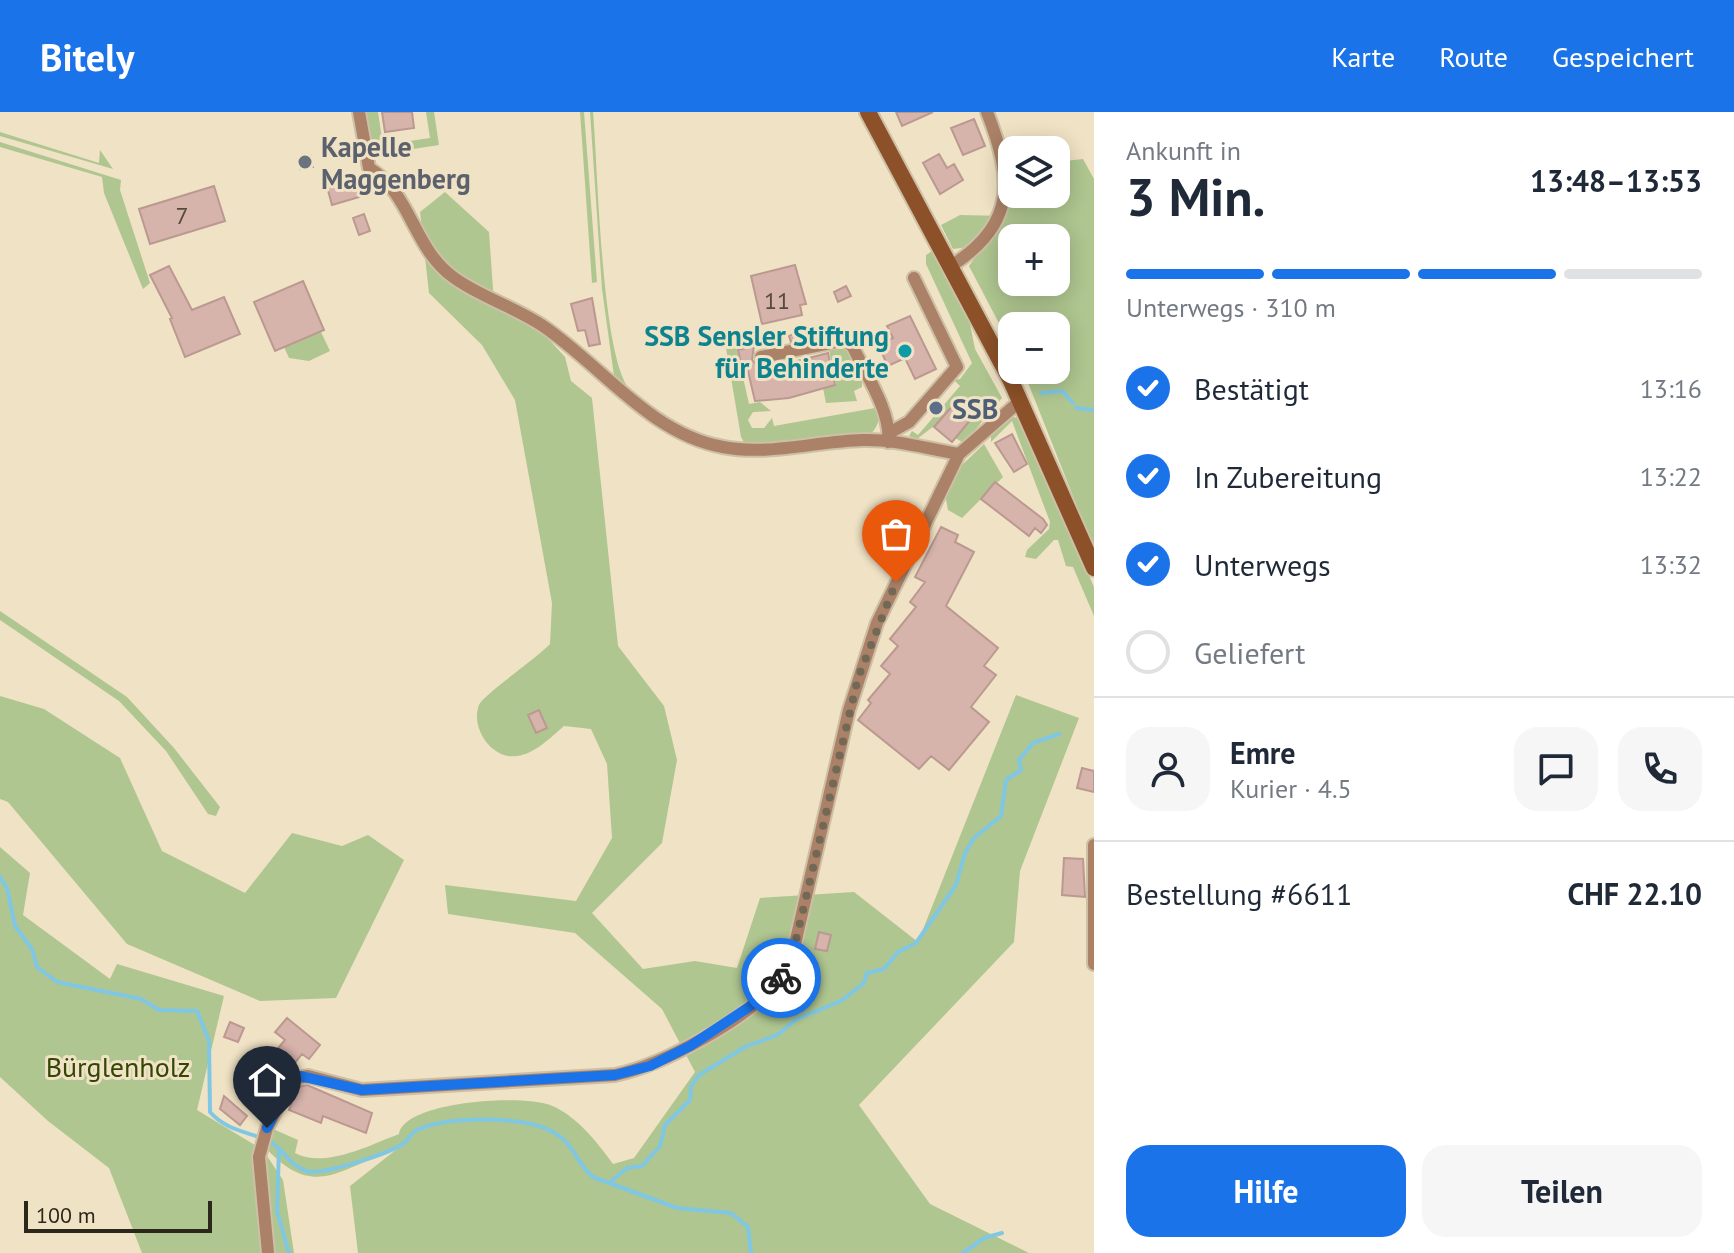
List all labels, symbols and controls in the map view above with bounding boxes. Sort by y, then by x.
text: Bitely [40,32,134,81]
text: Karte [1331,38,1395,75]
text: Route [1439,38,1508,75]
text: Gespeichert [1552,38,1694,75]
place label: Kapelle Maggenberg [321,128,471,197]
text: Ankunft in [1126,134,1241,167]
map controls [998,136,1070,384]
button: layers [998,136,1070,208]
marker: Kapelle Maggenberg [296,153,314,171]
text: 13:48–13:53 [1530,161,1702,200]
text: 3 Min. [1126,163,1265,230]
house number: 7 [175,200,189,231]
button: + [998,224,1070,296]
house number: 11 [764,285,790,316]
text: Unterwegs · 310 m [1126,291,1336,324]
button: − [998,312,1070,384]
place label: SSB Sensler Stiftung für Behinderte [644,317,889,386]
marker: SSB Sensler Stiftung für Behinderte [896,342,914,360]
icon: check [1126,366,1170,410]
text: Bestätigt [1194,369,1309,408]
text: 13:16 [1640,372,1702,405]
place label: SSB [952,390,998,427]
marker: SSB [927,399,945,417]
icon: check [1126,454,1170,498]
text: In Zubereitung [1194,457,1382,496]
text: 13:22 [1640,460,1702,493]
pin [862,500,930,582]
icon: bag [874,512,918,556]
icon: check [1126,542,1170,586]
text: Unterwegs [1194,545,1331,584]
text: 13:32 [1640,548,1702,581]
text: Geliefert [1194,633,1305,672]
button: person [1126,727,1210,811]
button: chat [1514,727,1598,811]
button: phone [1618,727,1702,811]
text: Emre [1230,733,1296,772]
text: Kurier · 4.5 [1230,772,1352,805]
text: Bestellung #6611 [1126,874,1352,913]
text: CHF 22.10 [1567,874,1702,913]
courier [741,938,821,1018]
icon: bike [759,956,803,1000]
pin [233,1046,301,1128]
park label: Bürglenholz [46,1048,190,1085]
icon: home [245,1058,289,1102]
button: Hilfe [1126,1145,1406,1237]
button: Teilen [1422,1145,1702,1237]
scale bar [24,1197,212,1233]
text: 100 m [36,1201,96,1229]

